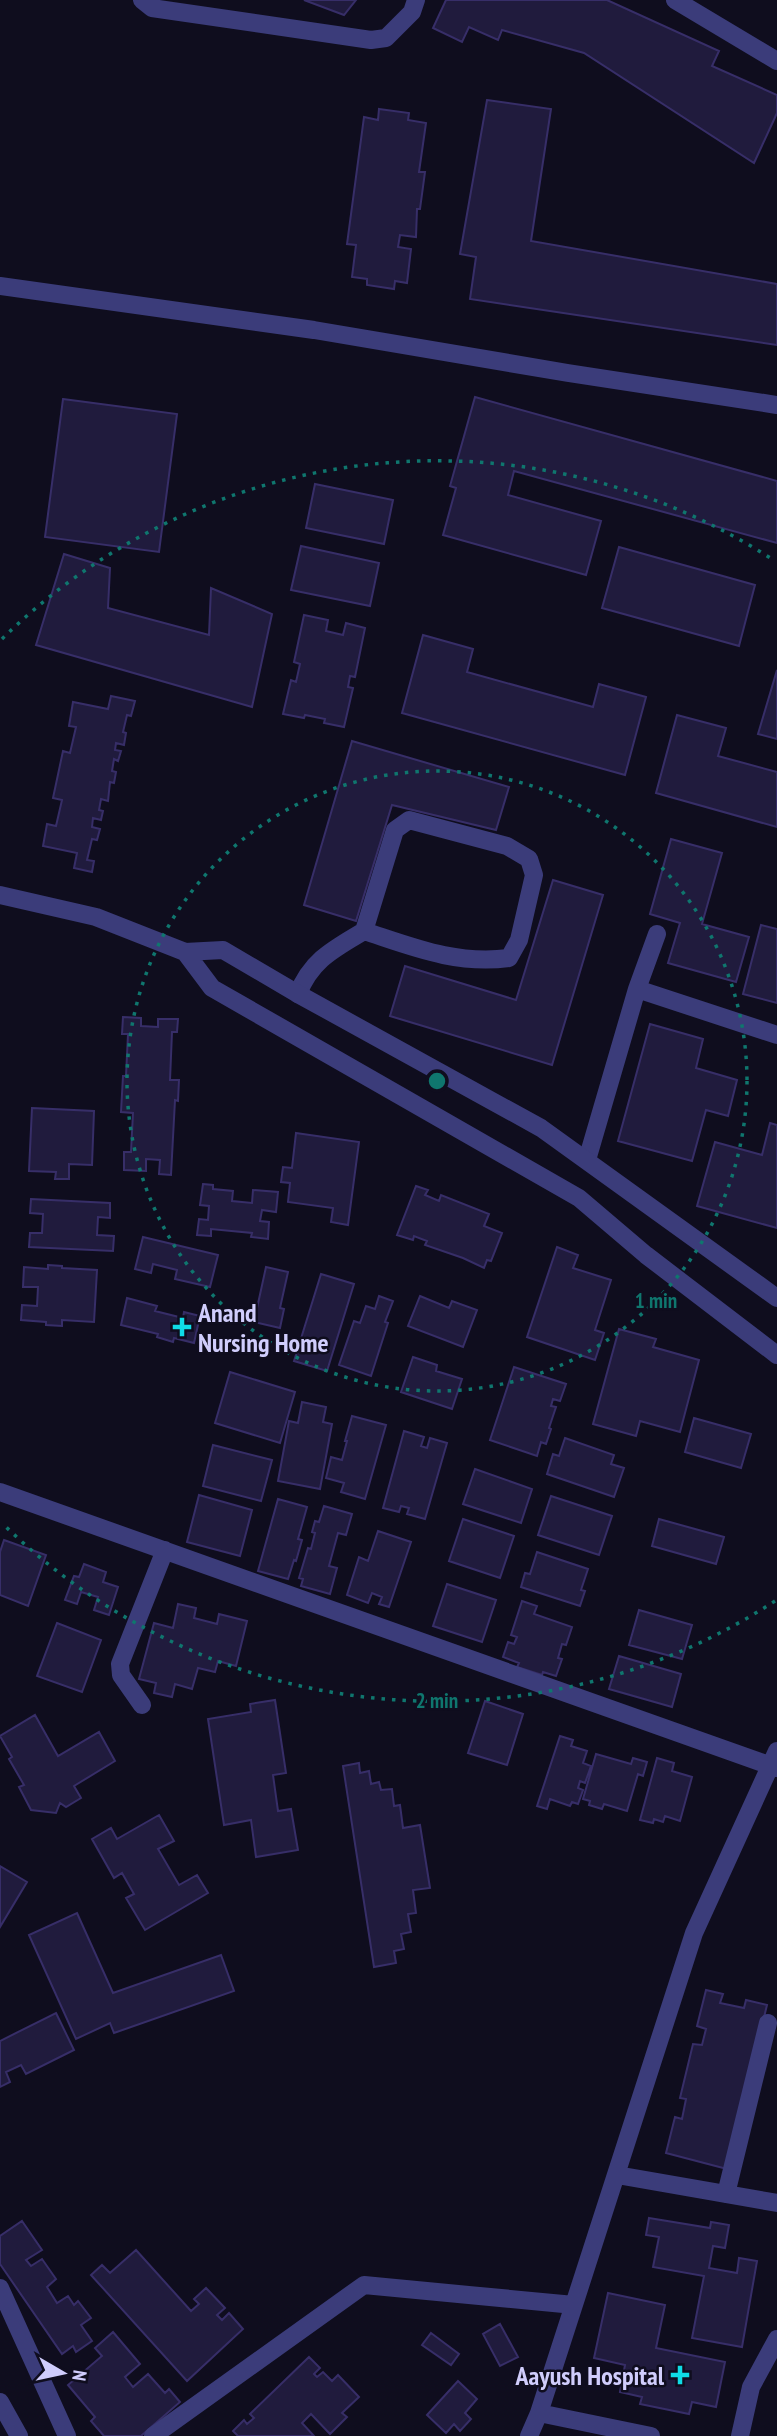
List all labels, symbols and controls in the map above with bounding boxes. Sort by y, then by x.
centre of rings [425,1069,449,1093]
text: 1 min [635,1287,677,1314]
place label: Anand Nursing Home [197,1296,329,1359]
marker: Anand Nursing Home [172,1317,192,1337]
text: 2 min [416,1687,458,1714]
north arrow [28,2338,98,2408]
place label: Aayush Hospital [515,2359,665,2392]
marker: Aayush Hospital [670,2365,690,2385]
text: N [67,2369,92,2383]

